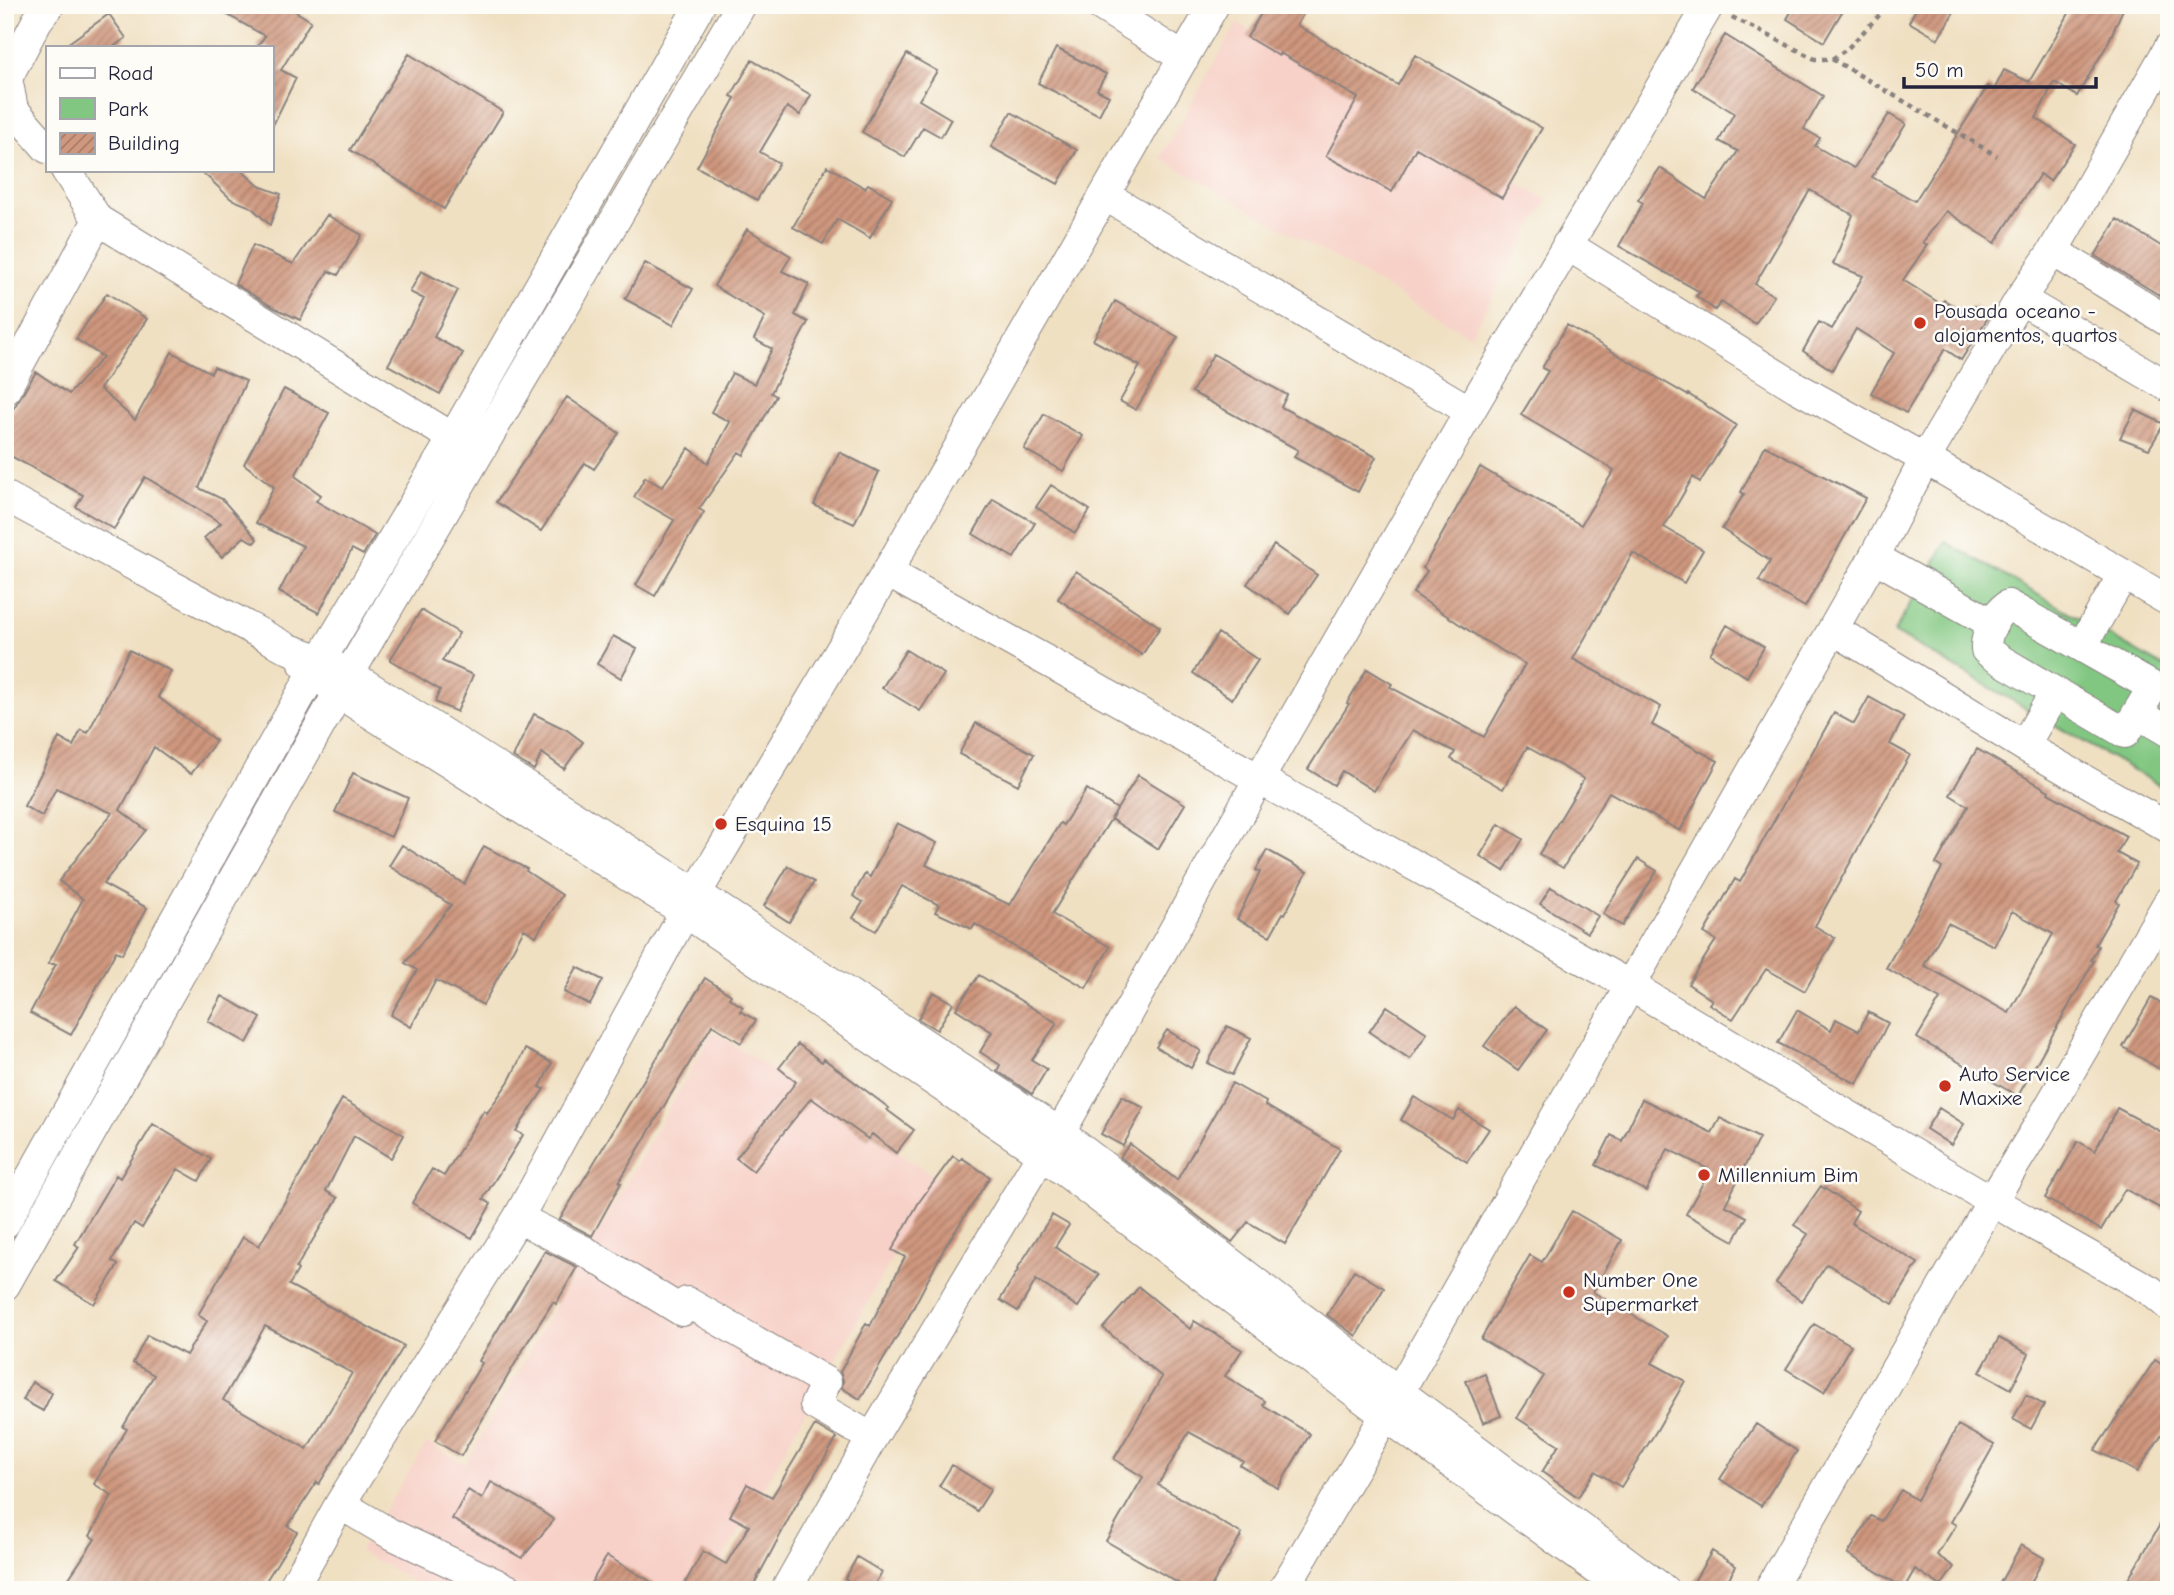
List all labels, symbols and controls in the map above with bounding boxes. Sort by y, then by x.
legend [46,46,273,172]
scale bar [1904,46,2097,90]
text: 50 m [1915,58,1964,82]
text: Road [108,61,153,85]
text: Park [108,97,148,121]
text: Building [108,131,180,155]
place label: Pousada oceano - alojamentos, quartos [1934,299,2117,347]
marker: Pousada oceano - alojamentos, quartos [1912,315,1928,331]
place label: Esquina 15 [735,812,832,836]
marker: Esquina 15 [713,816,729,832]
place label: Auto Service Maxixe [1959,1062,2070,1110]
marker: Auto Service Maxixe [1937,1078,1953,1094]
place label: Millennium Bim [1718,1163,1858,1187]
marker: Millennium Bim [1696,1167,1712,1183]
place label: Number One Supermarket [1583,1268,1699,1316]
marker: Number One Supermarket [1561,1284,1577,1300]

